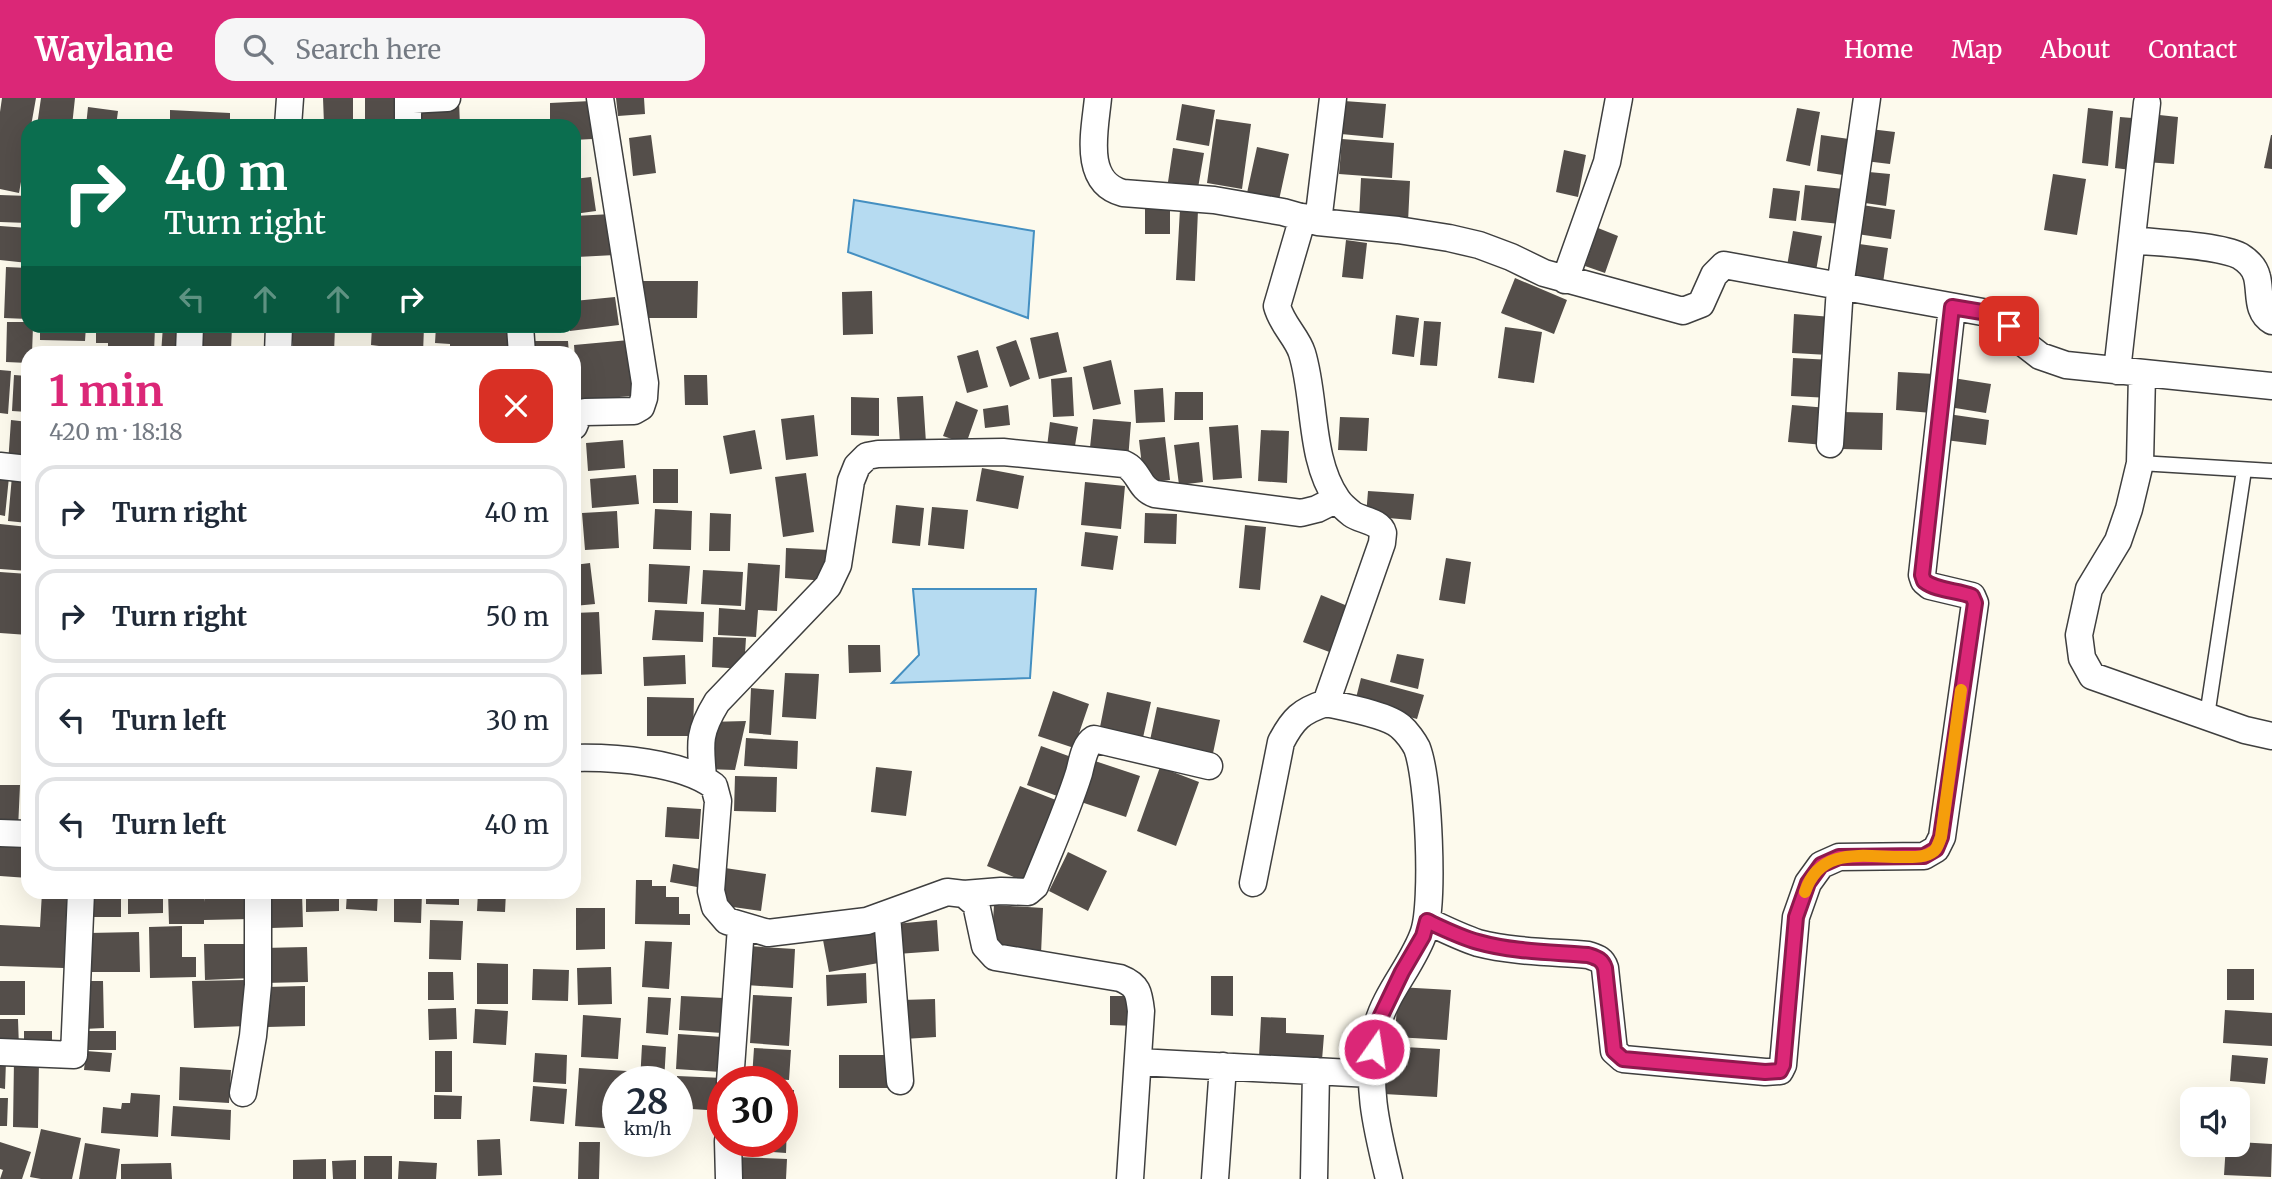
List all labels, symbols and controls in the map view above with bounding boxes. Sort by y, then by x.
search box [215,18,705,81]
text: Waylane [35,29,173,70]
icon: search [239,30,277,68]
text: Search here [295,33,441,66]
text: Home [1844,34,1913,65]
text: Map [1951,34,2002,65]
text: About [2040,34,2110,65]
text: Contact [2148,34,2237,65]
text: 40 m [164,142,288,203]
icon: right [49,147,140,238]
text: Turn right [164,203,326,243]
icon: left [173,280,211,318]
icon: ahead [246,280,284,318]
icon: ahead [319,280,357,318]
icon: right [392,280,430,318]
pin [1979,296,2039,356]
icon: arrive [1990,307,2028,345]
text: 1 min [49,365,163,417]
button: close [479,369,553,443]
text: 420 m · 18:18 [49,417,183,446]
icon: right [53,493,91,531]
text: Turn right [112,496,247,529]
text: 40 m [485,496,549,529]
icon: right [53,597,91,635]
text: Turn right [112,600,247,633]
text: 50 m [485,600,549,633]
icon: left [53,701,91,739]
text: Turn left [112,704,226,737]
text: 30 m [486,704,549,737]
icon: left [53,805,91,843]
text: Turn left [112,808,226,841]
text: 40 m [485,808,549,841]
position arrow [1337,1012,1411,1086]
speed limit sign: 30 [707,1066,798,1157]
text: 28 [626,1080,669,1124]
map controls [2180,1087,2250,1157]
button: sound [2180,1087,2250,1157]
text: km/h [624,1117,671,1140]

